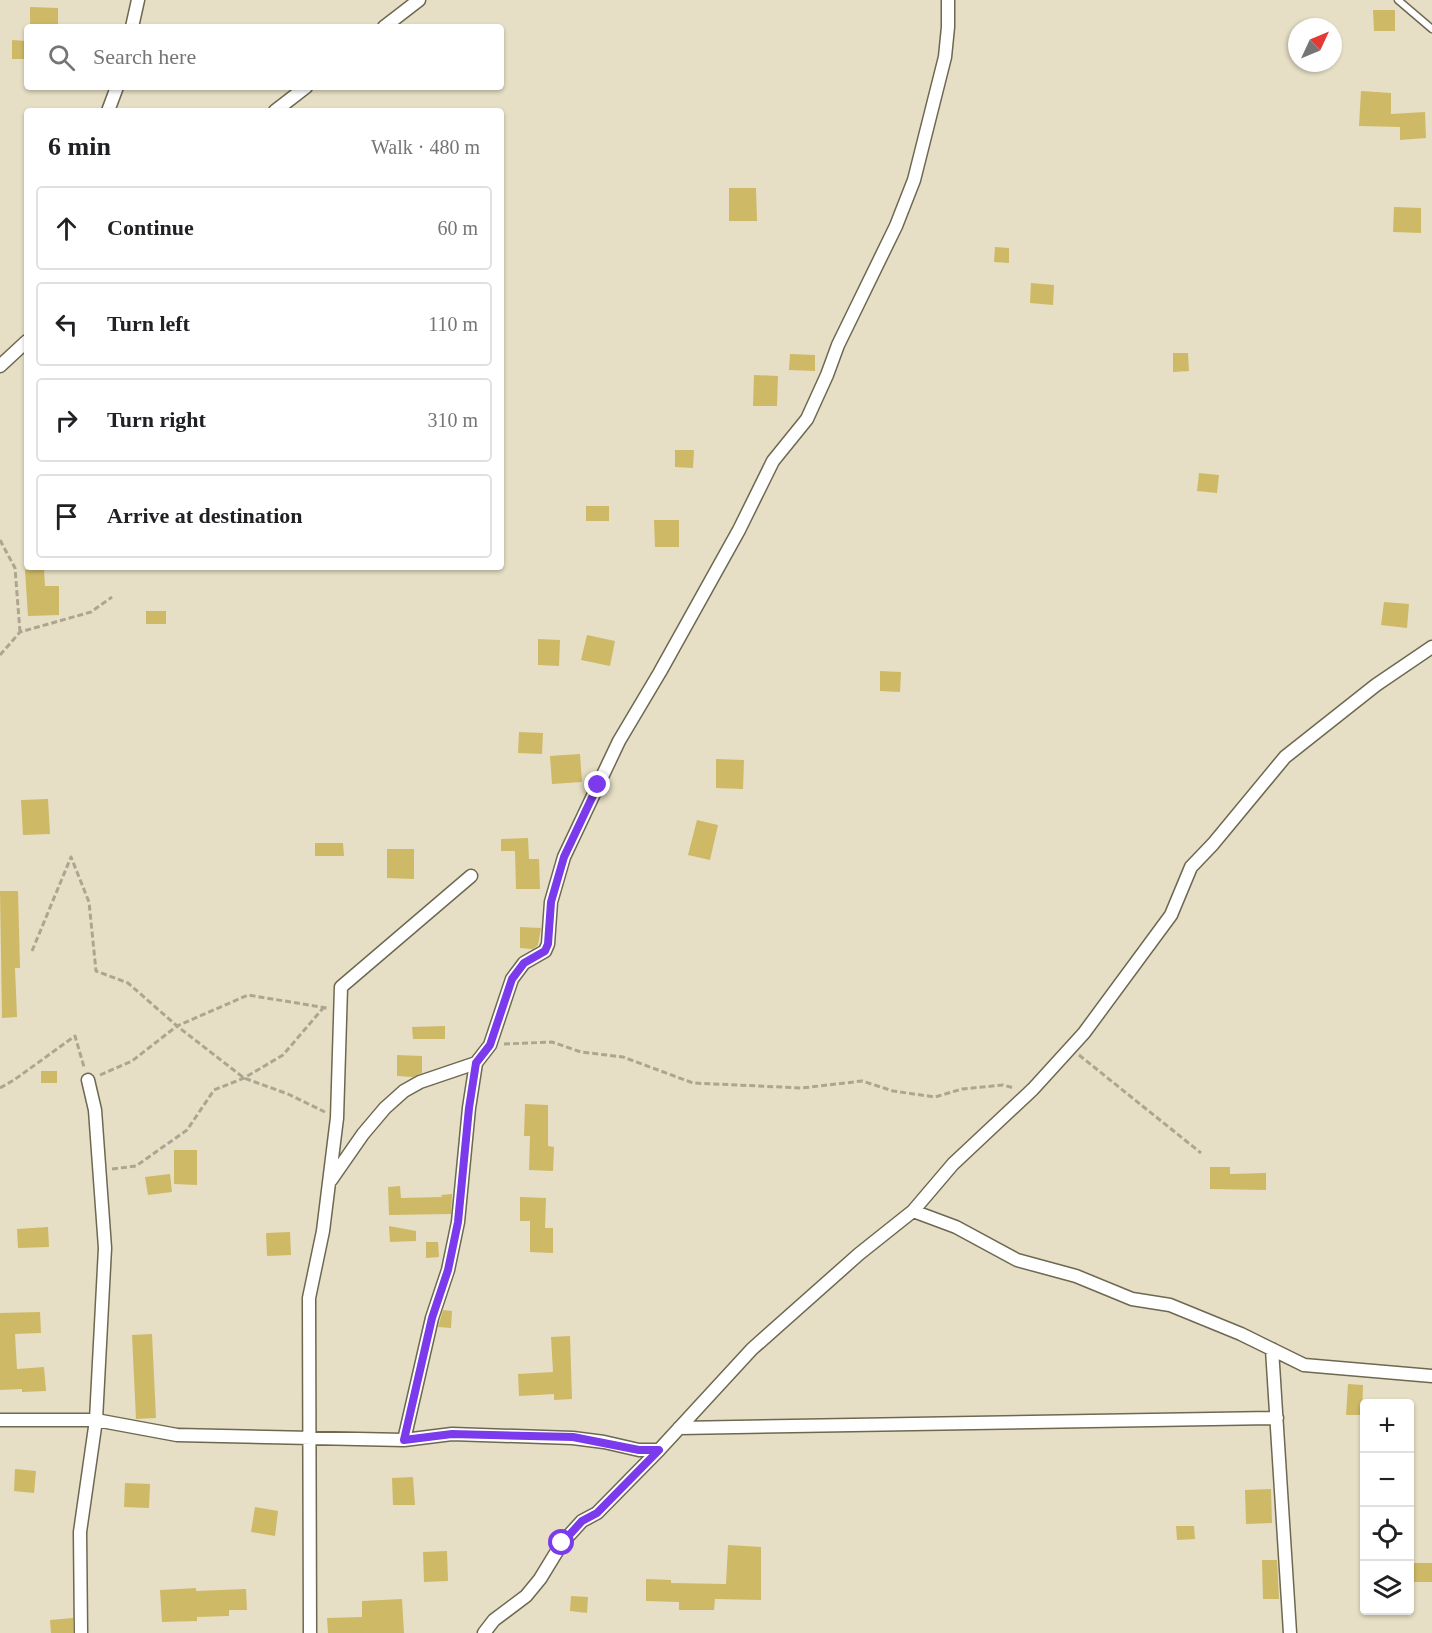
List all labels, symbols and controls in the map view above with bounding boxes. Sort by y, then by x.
north arrow [1288,18,1342,72]
search box [24,24,504,90]
icon: search [45,41,78,74]
text: Search here [93,44,196,69]
text: 6 min [48,132,111,161]
text: Walk · 480 m [371,136,480,158]
icon: ahead [50,212,83,245]
text: Continue [107,215,194,240]
text: 60 m [437,217,478,239]
icon: left [50,308,83,341]
text: Turn left [107,311,190,336]
text: 110 m [428,313,478,335]
icon: right [50,404,83,437]
text: Turn right [107,407,206,432]
text: 310 m [427,409,478,431]
icon: arrive [50,500,83,533]
text: Arrive at destination [107,503,303,528]
route end [584,771,610,797]
map controls [1360,1399,1414,1615]
button: + [1360,1399,1414,1453]
button: − [1360,1453,1414,1507]
button: locate [1360,1507,1414,1561]
route start [548,1529,574,1555]
button: layers [1360,1561,1414,1615]

